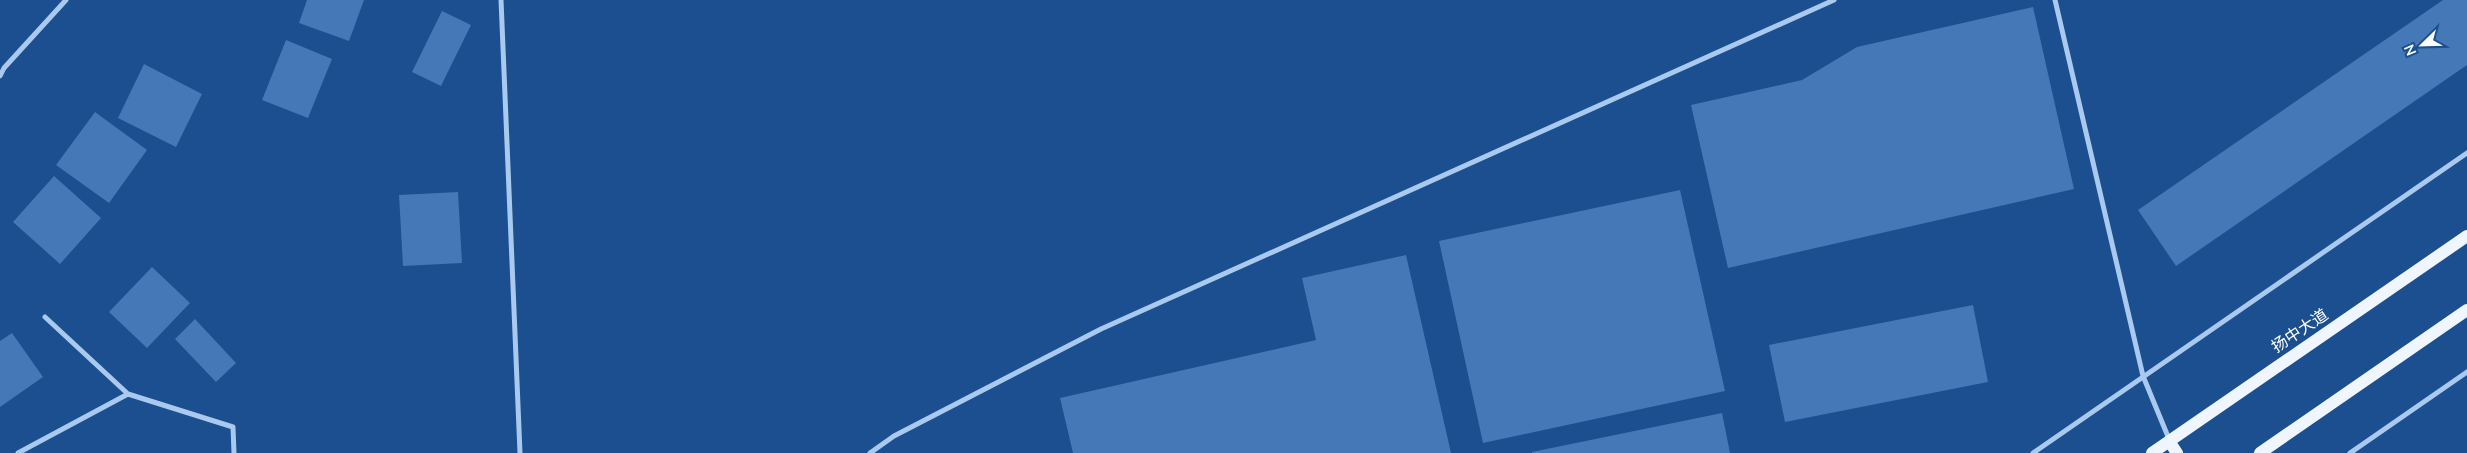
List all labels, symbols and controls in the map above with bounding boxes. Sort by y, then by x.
north arrow [2397,20,2447,70]
text: N [2400,41,2421,58]
street label: 扬中大道 [2267,304,2333,358]

